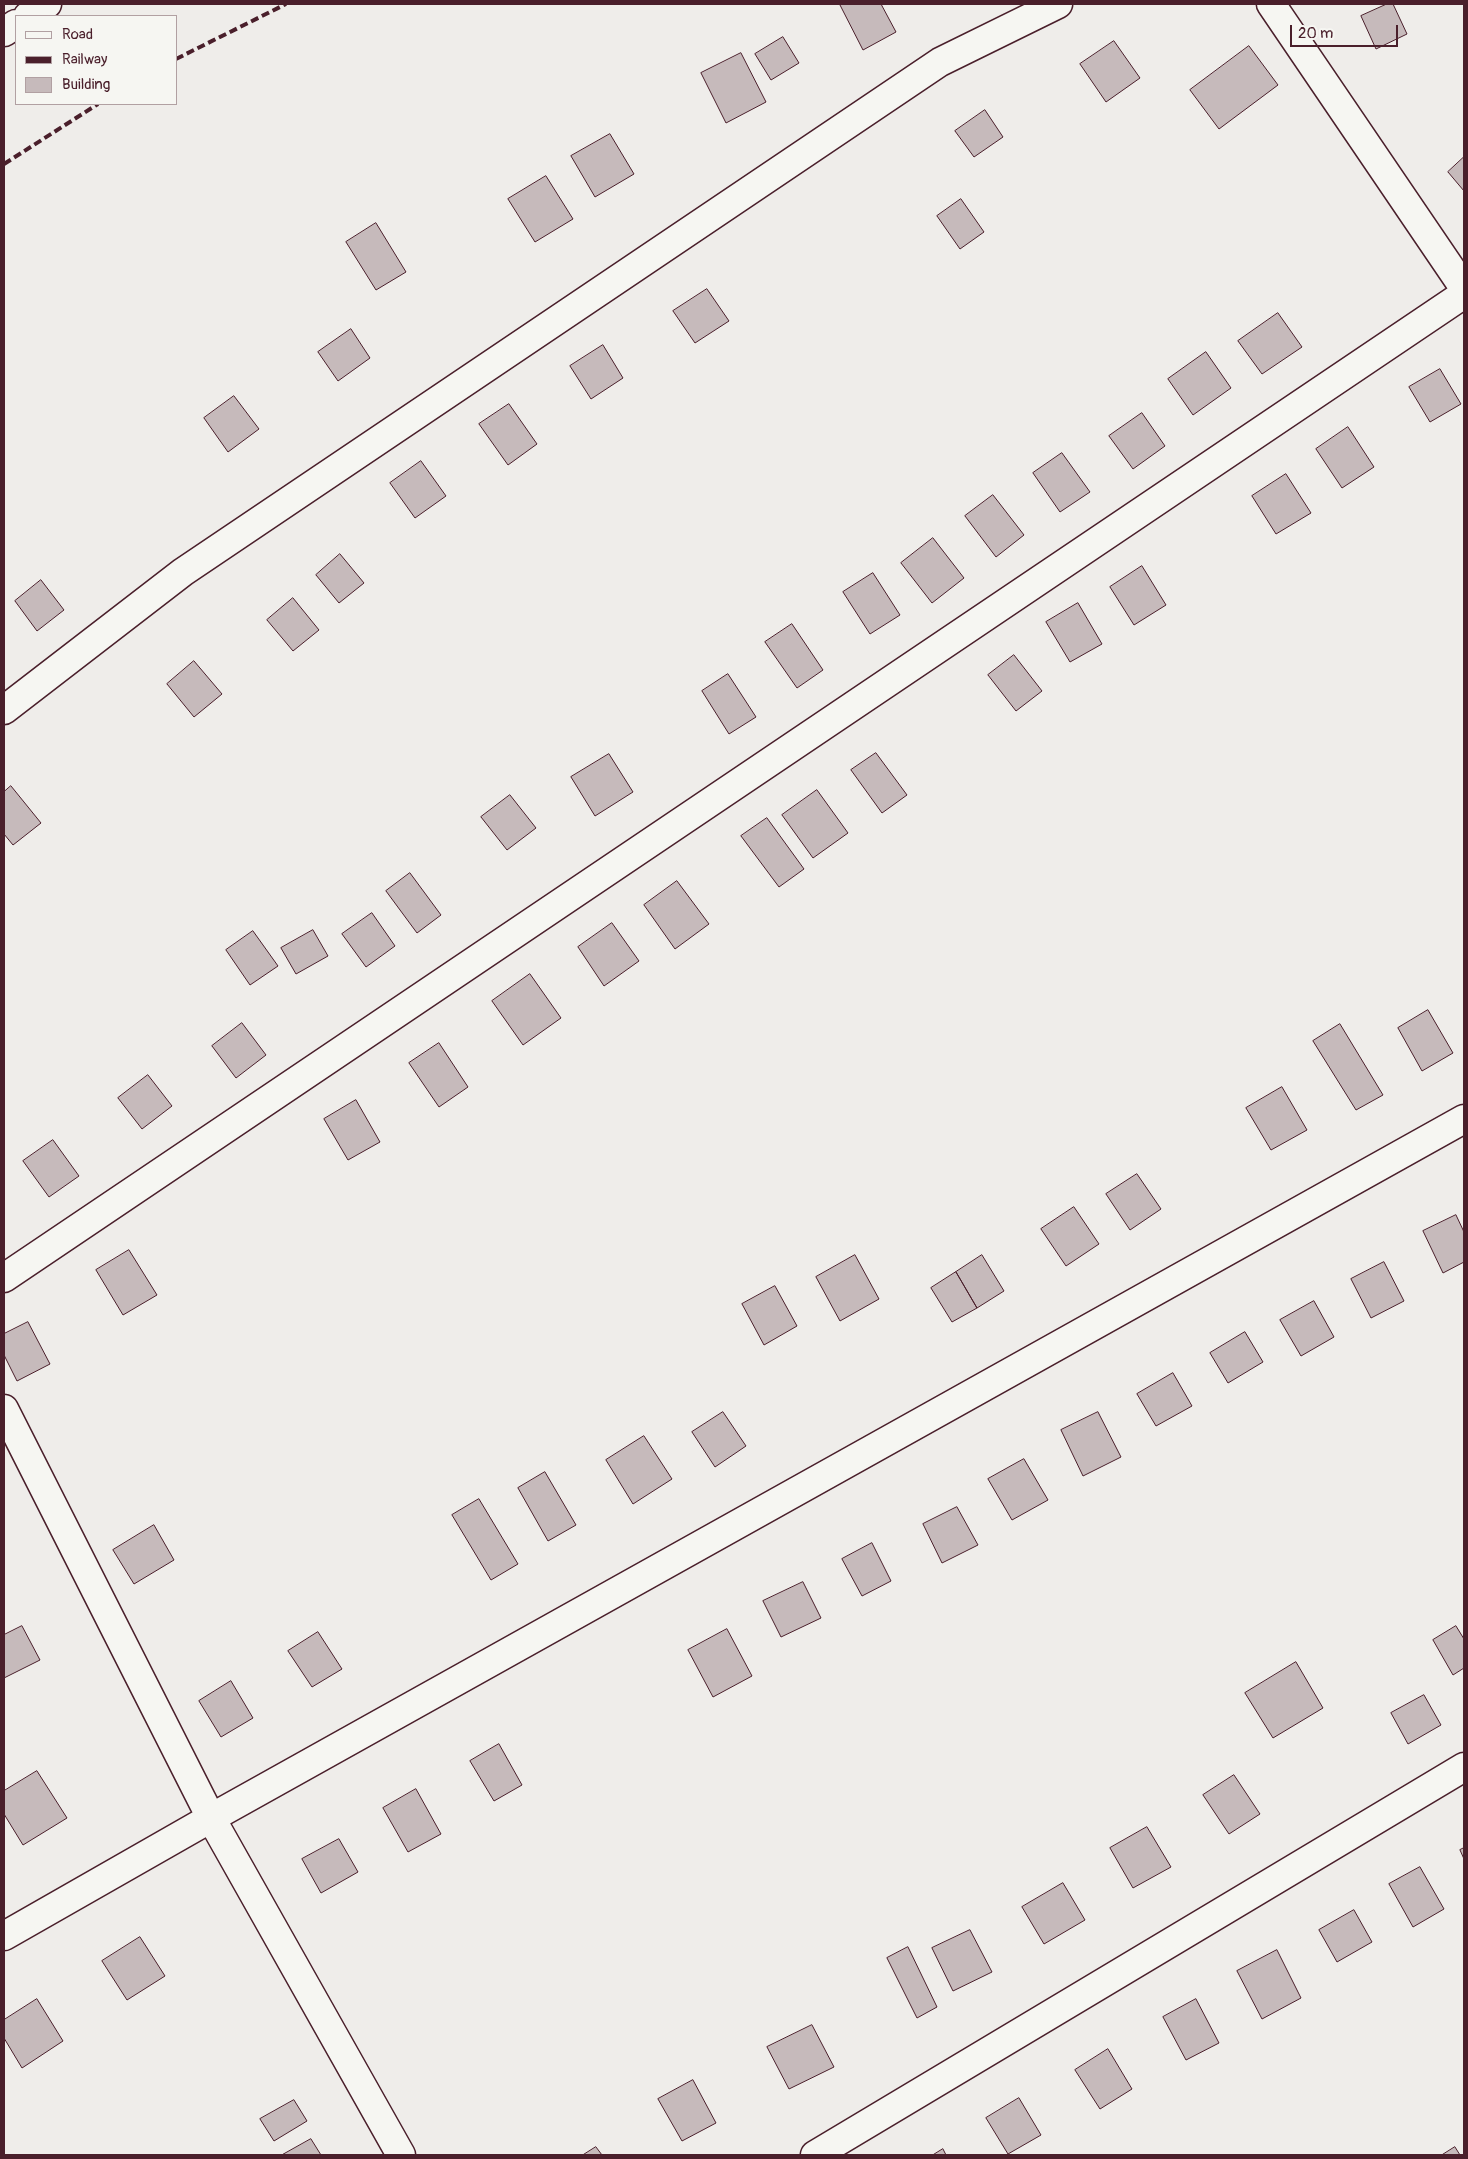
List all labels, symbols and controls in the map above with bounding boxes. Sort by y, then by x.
legend [15,15,178,105]
scale bar [1293,15,1400,47]
text: 20 m [1298,24,1333,43]
text: Road [62,25,93,44]
text: Railway [62,50,107,69]
text: Building [62,75,110,94]

